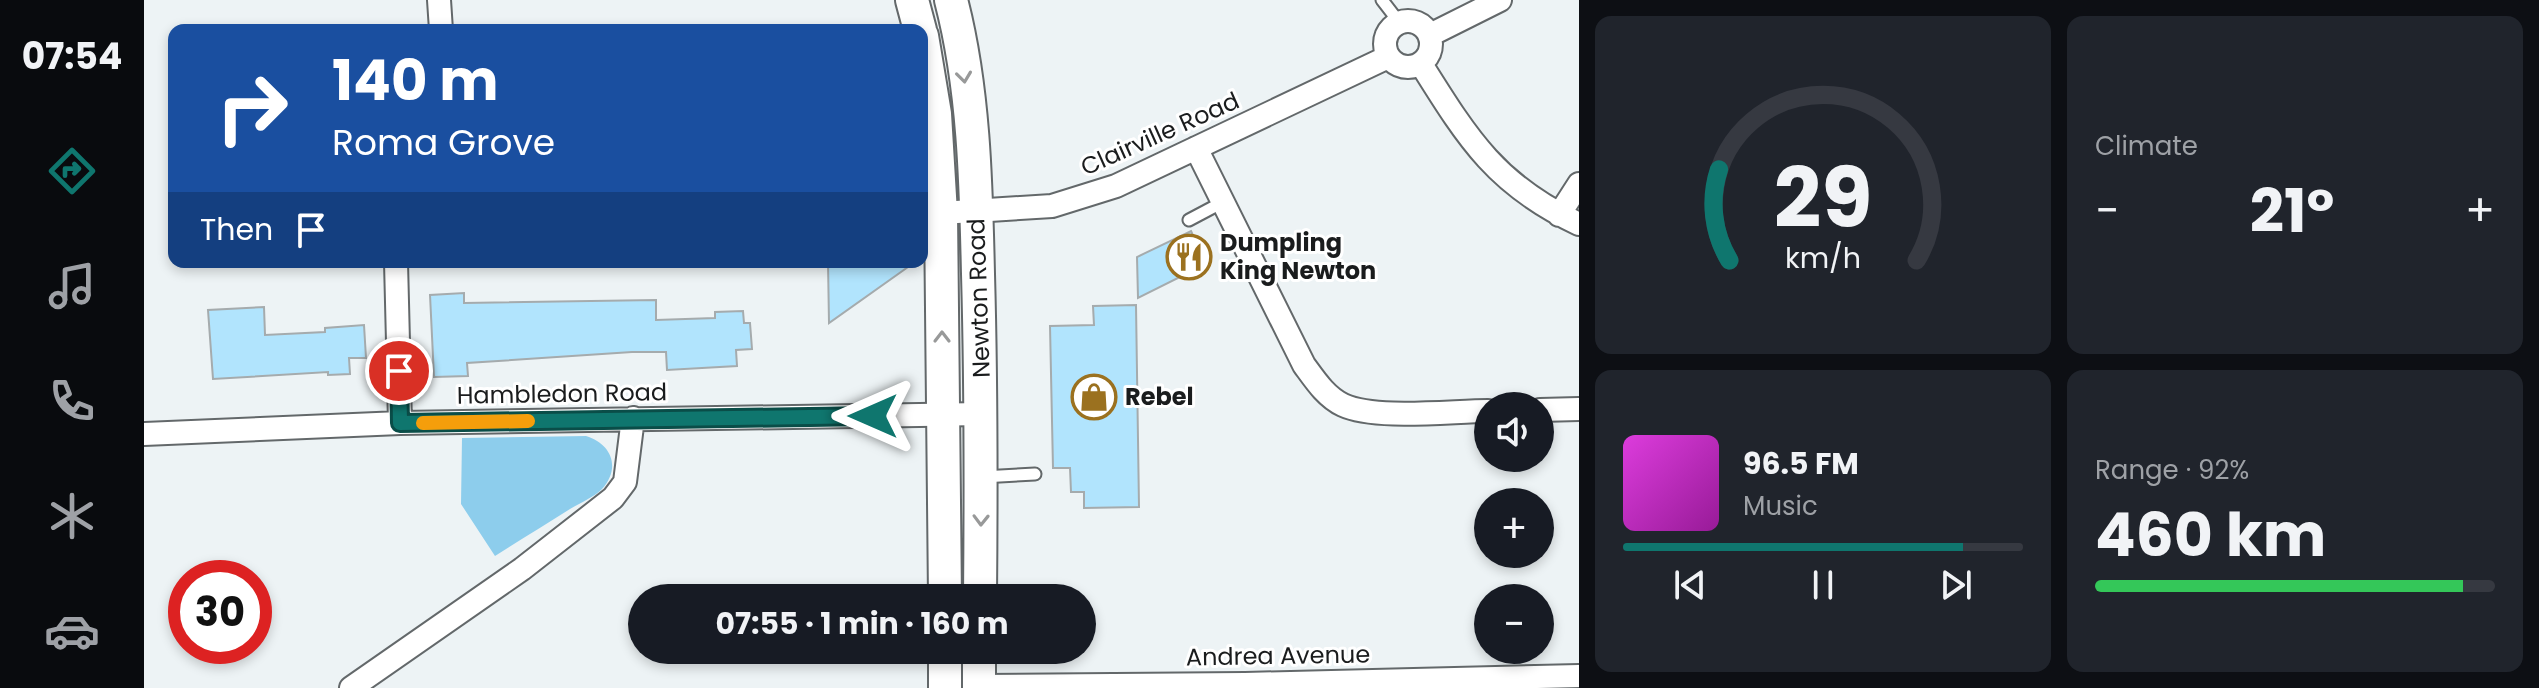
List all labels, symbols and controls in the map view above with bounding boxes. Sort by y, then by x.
text: 07:54 [22,31,122,82]
text: 140 m [332,41,499,120]
icon: right [200,56,304,160]
one-way arrow [955,70,972,84]
street label: Clairville Road [1075,84,1244,183]
text: Roma Grove [332,117,555,168]
text: Climate [2095,128,2198,164]
text: 29 [1774,140,1872,256]
icon: directions [44,143,100,199]
text: 21° [2250,169,2334,253]
text: − [2095,180,2119,241]
text: + [2465,180,2495,241]
text: Then [200,208,273,251]
icon: arrive [289,208,333,252]
street label: Newton Road [959,218,998,378]
place label: Dumpling King Newton [1220,226,1376,287]
restaurant icon: Dumpling King Newton [1165,233,1213,281]
text: km/h [1785,238,1861,278]
icon: music [44,258,100,314]
one-way arrow [933,330,951,343]
pin [365,337,433,405]
icon: arrive [377,349,421,393]
icon: phone [44,373,100,429]
shop icon: Rebel [1070,373,1118,421]
position arrow [831,374,915,458]
street label: Hambledon Road [457,375,667,412]
place label: Rebel [1125,380,1194,413]
map controls [1474,392,1554,664]
button: sound [1474,392,1554,472]
text: 96.5 FM [1743,442,1859,485]
text: Range · 92% [2095,452,2249,488]
icon: climate [44,488,100,544]
button: + [1474,488,1554,568]
text: Music [1743,488,1818,524]
text: 460 km [2095,493,2326,577]
one-way arrow [972,514,990,527]
speed limit sign: 30 [168,560,272,664]
icon: previous [1668,563,1712,607]
icon: pause [1801,563,1845,607]
icon: next [1934,563,1978,607]
button: − [1474,584,1554,664]
text: 07:55 · 1 min · 160 m [715,602,1009,645]
icon: car [44,603,100,659]
street label: Andrea Avenue [1186,637,1370,674]

